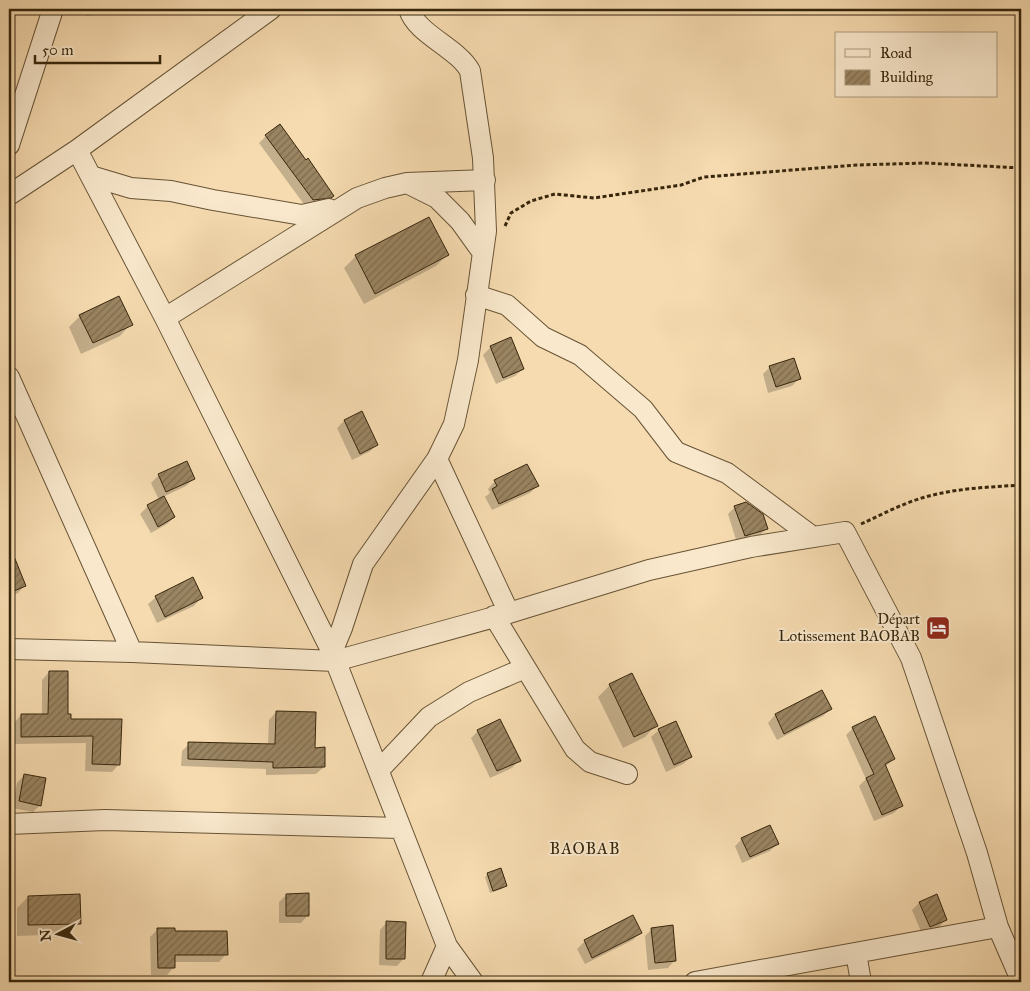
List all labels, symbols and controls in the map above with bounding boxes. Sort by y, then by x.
scale bar [35,32,160,64]
legend [835,32,998,98]
text: 50 m [42,41,74,59]
text: Road [880,44,912,62]
text: Building [880,68,934,86]
place label: Départ Lotissement BAOBAB [778,610,921,645]
hotel icon: Départ Lotissement BAOBAB [925,615,951,641]
district label: BAOBAB [550,839,620,858]
north arrow [32,908,82,958]
text: N [36,928,55,942]

